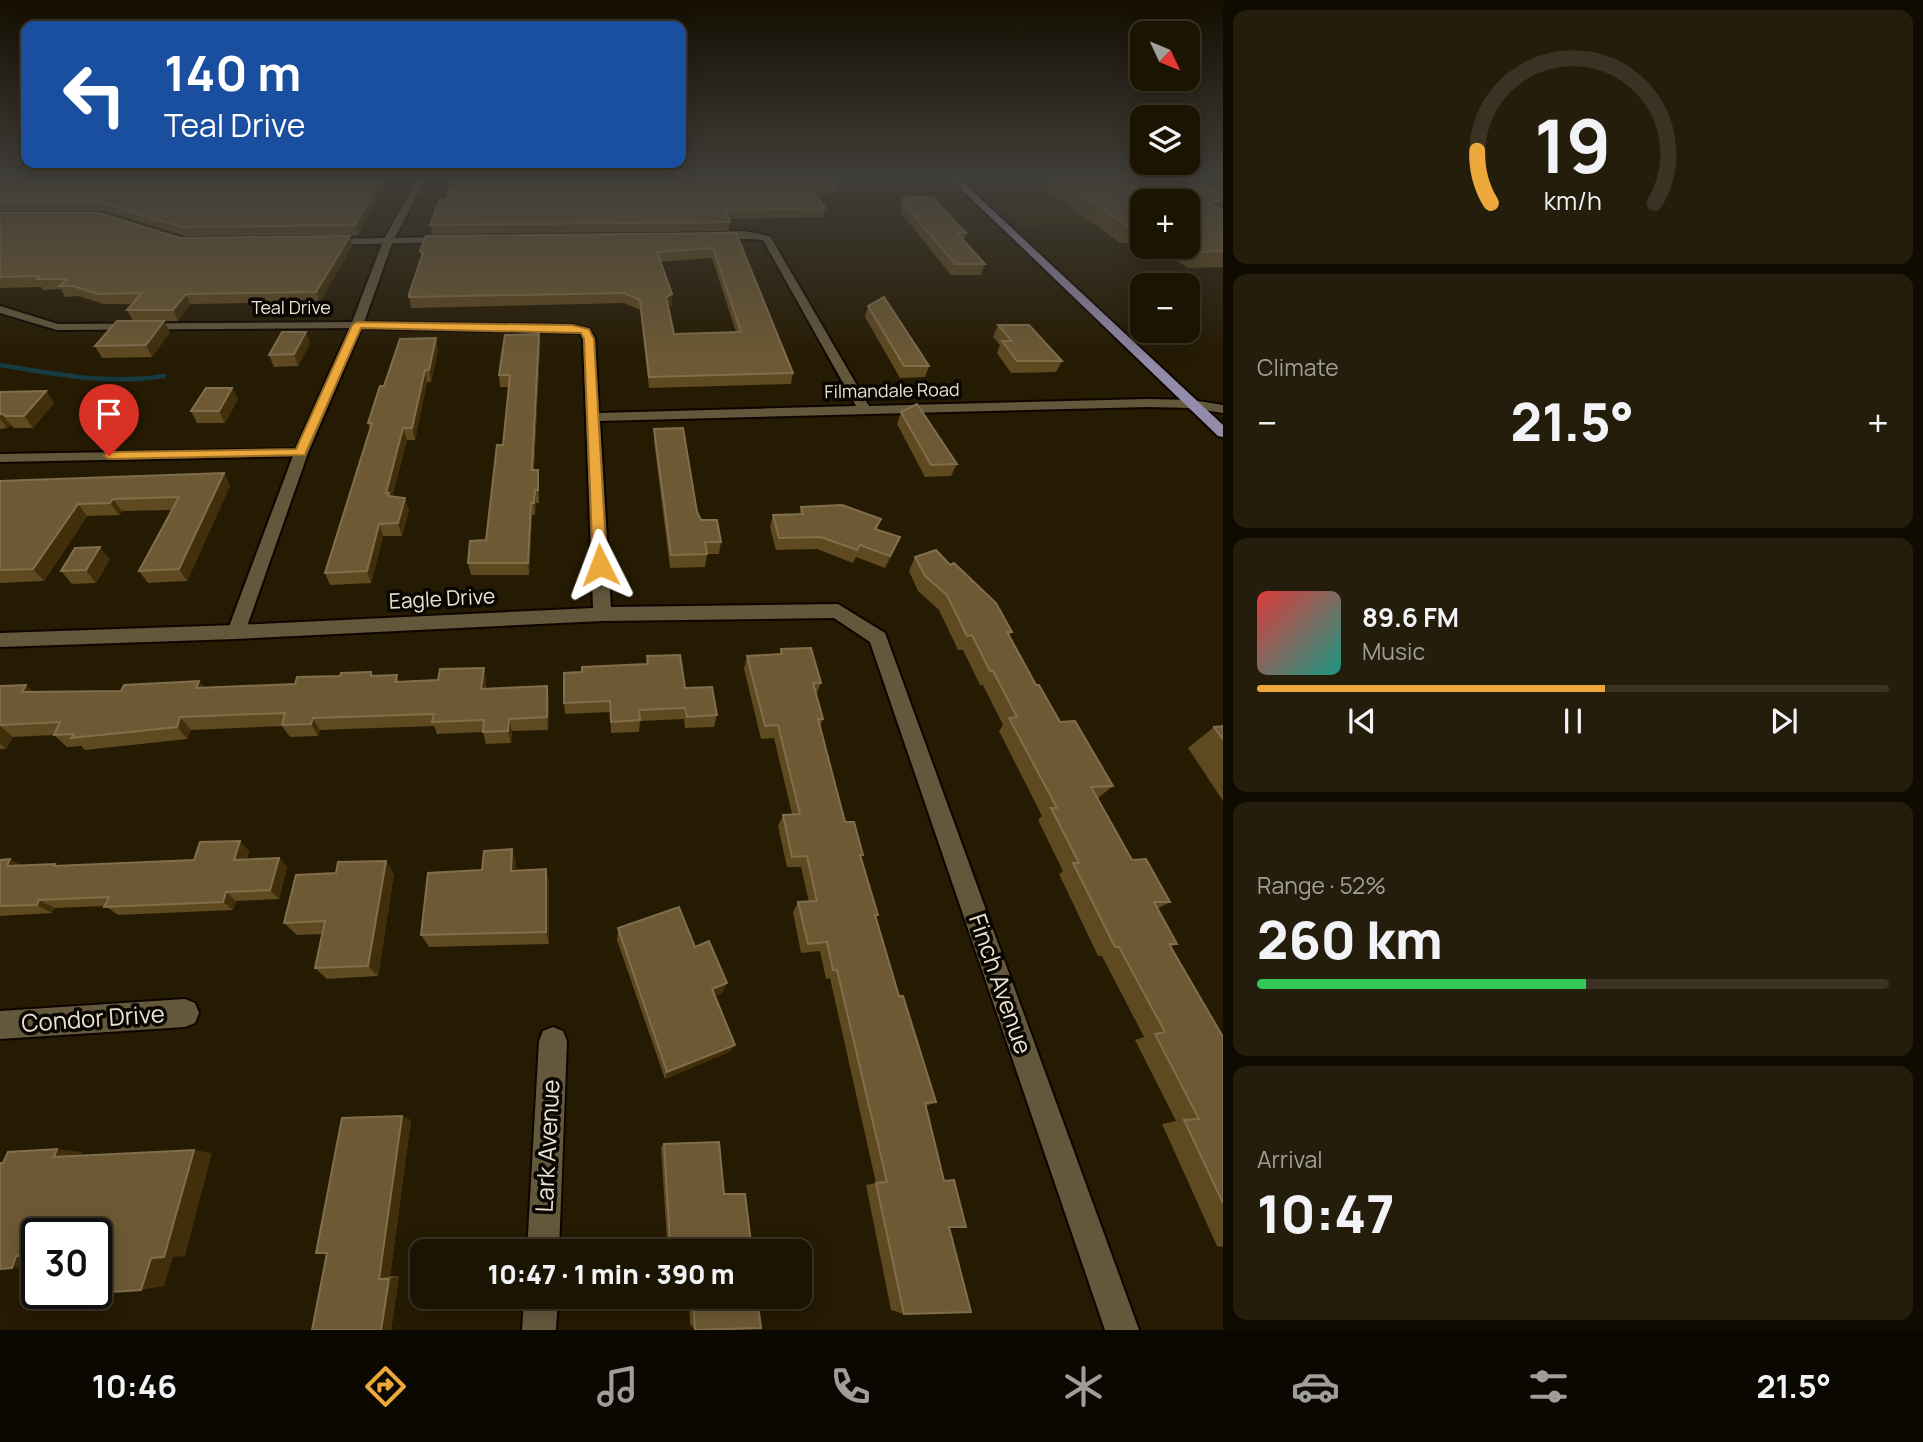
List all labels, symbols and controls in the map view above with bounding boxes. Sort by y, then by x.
north arrow [1130,21,1200,91]
map controls [1130,21,1200,343]
text: 140 m [164,39,301,106]
icon: left [49,49,140,140]
text: 19 [1534,95,1612,195]
text: Teal Drive [164,103,305,147]
button: layers [1130,105,1200,175]
text: km/h [1544,183,1602,218]
button: + [1130,189,1200,259]
button: − [1130,273,1200,343]
street label: Teal Drive [251,295,331,319]
text: Climate [1257,351,1339,383]
street label: Filmandale Road [824,377,960,403]
pin [79,384,139,456]
text: 21.5° [1511,386,1634,457]
icon: arrive [90,395,128,433]
text: − [1257,396,1278,448]
text: + [1867,396,1889,448]
position arrow [563,528,637,602]
street label: Eagle Drive [388,581,496,615]
text: 89.6 FM [1362,599,1459,635]
text: Music [1362,635,1425,667]
icon: previous [1343,702,1381,740]
icon: pause [1554,702,1592,740]
icon: next [1765,702,1803,740]
text: Range · 52% [1257,869,1386,901]
text: 260 km [1257,904,1443,975]
street label: Finch Avenue [962,909,1041,1058]
street label: Condor Drive [20,996,166,1039]
street label: Lark Avenue [527,1079,566,1213]
text: Arrival [1257,1143,1323,1175]
text: 10:47 [1257,1178,1395,1249]
speed limit sign: 30 [21,1218,112,1309]
text: 10:47 · 1 min · 390 m [487,1256,735,1292]
icon: directions [361,1362,410,1411]
icon: music [593,1362,642,1411]
icon: phone [826,1362,875,1411]
icon: climate [1059,1362,1108,1411]
icon: car [1291,1362,1340,1411]
icon: filters [1524,1362,1573,1411]
text: 10:46 [92,1364,177,1408]
text: 21.5° [1756,1364,1831,1408]

